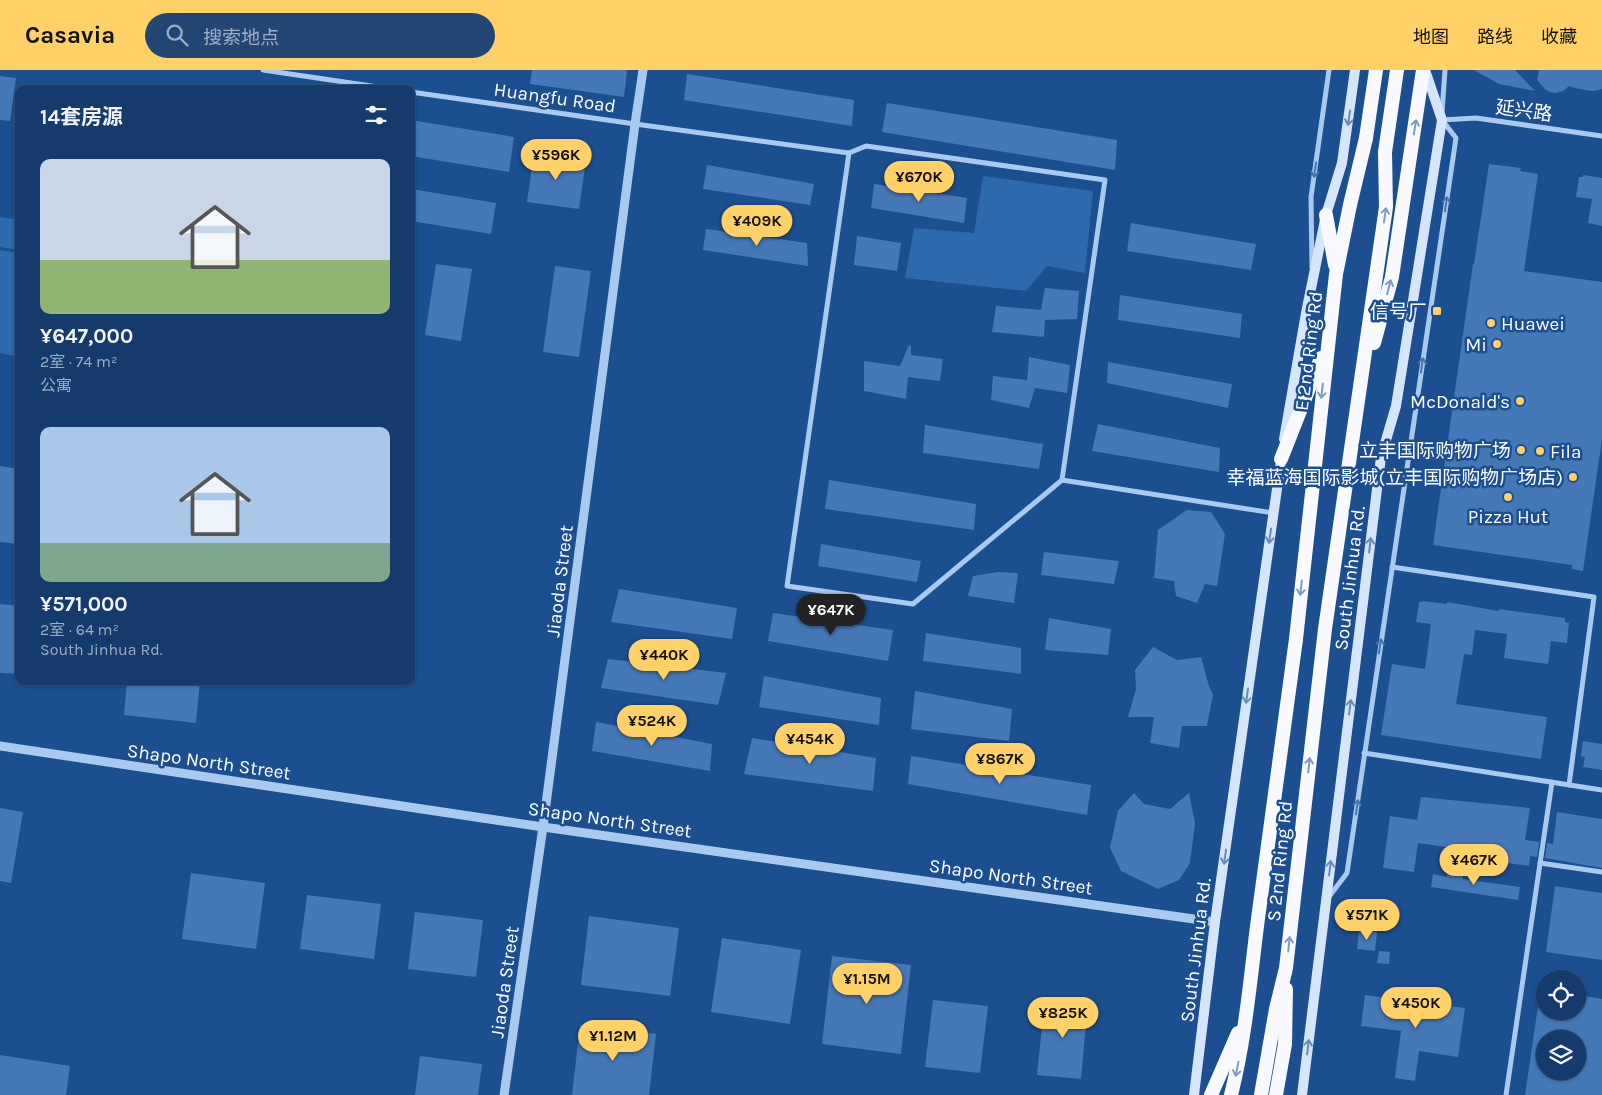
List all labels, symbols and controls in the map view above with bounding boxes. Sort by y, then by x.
search box [145,13,495,58]
text: Casavia [25,21,115,49]
icon: search [163,21,191,49]
text: 地图 [1413,26,1449,48]
text: 路线 [1477,26,1513,48]
text: 收藏 [1541,26,1577,48]
text: 搜索地点 [203,27,279,49]
street label: Huangfu Road [492,79,617,117]
street label: 延兴路 [1494,96,1554,126]
icon: filters [362,101,390,129]
text: 14套房源 [40,105,123,129]
one-way arrow [1344,110,1354,126]
one-way arrow [1410,119,1420,135]
pin: ¥596K [521,138,591,181]
text: ¥596K [532,145,580,164]
pin: ¥670K [884,160,954,203]
one-way arrow [1309,162,1319,178]
text: ¥670K [895,167,943,186]
icon: home [170,192,260,282]
one-way arrow [1441,196,1451,212]
pin: ¥409K [722,204,792,247]
one-way arrow [1380,207,1390,223]
text: ¥409K [732,211,782,230]
one-way arrow [1385,279,1394,295]
street label: E 2nd Ring Rd [1291,290,1327,412]
place label: 信号厂 [1370,301,1427,323]
marker: 信号厂 [1431,305,1443,317]
place label: Huawei [1501,313,1565,335]
marker: Huawei [1485,317,1497,329]
text: ¥647,000 [40,324,133,348]
place label: Mi [1465,334,1487,356]
marker: Mi [1491,338,1503,350]
text: 2室 · 74 m² [40,352,117,371]
one-way arrow [1417,357,1427,373]
text: 公寓 [40,376,72,395]
one-way arrow [1317,383,1327,399]
place label: McDonald's [1410,391,1510,413]
marker: McDonald's [1514,395,1526,407]
place label: 立丰国际购物广场 [1359,440,1511,462]
place label: Fila [1550,441,1581,463]
marker: 立丰国际购物广场 [1515,444,1527,456]
marker: Fila [1534,445,1546,457]
icon: home [170,459,260,549]
place label: 幸福蓝海国际影城(立丰国际购物广场店) [1226,467,1563,489]
marker: 幸福蓝海国际影城(立丰国际购物广场店) [1567,471,1579,483]
marker: Pizza Hut [1502,491,1514,503]
street label: South Jinhua Rd. [1330,505,1370,652]
place label: Pizza Hut [1468,506,1548,528]
street label: Jiaoda Street [542,524,578,638]
one-way arrow [1265,527,1275,543]
one-way arrow [1365,538,1375,554]
one-way arrow [1296,580,1306,596]
text: ¥571,000 [40,592,128,616]
pin: ¥647K [796,594,866,636]
text: ¥647K [807,600,855,619]
text: 2室 · 64 m² [40,620,119,639]
pin: ¥440K [629,638,699,681]
one-way arrow [1376,639,1386,655]
text: South Jinhua Rd. [40,640,163,659]
text: ¥440K [639,645,689,664]
one-way arrow [1242,688,1252,704]
one-way arrow [1346,699,1356,715]
pin: ¥524K [617,704,687,747]
text: ¥524K [628,711,676,730]
pin: ¥454K [775,722,845,765]
text: ¥454K [786,729,834,748]
street label: Shapo North Street [126,740,292,784]
pin: ¥867K [965,742,1035,785]
text: ¥867K [976,749,1024,768]
one-way arrow [1304,757,1314,773]
street label: Shapo North Street [527,798,693,842]
street label: S 2nd Ring Rd [1263,800,1297,923]
one-way arrow [1352,800,1362,816]
pin: ¥467K [1439,844,1509,886]
one-way arrow [1219,849,1229,865]
text: ¥467K [1450,850,1498,869]
street label: Shapo North Street [928,855,1094,899]
one-way arrow [1325,860,1335,876]
street label: South Jinhua Rd. [1176,877,1216,1024]
pin: ¥571K [1332,898,1402,941]
text: ¥571K [1346,905,1388,924]
street label: Jiaoda Street [486,925,524,1039]
one-way arrow [1284,936,1294,952]
pin: ¥1.15M [826,962,908,1005]
text: ¥1.15M [843,969,891,988]
map controls [1536,970,1586,1080]
button: locate [1536,970,1586,1020]
pin: ¥450K [1381,986,1451,1029]
text: ¥450K [1392,993,1440,1012]
pin: ¥825K [1028,996,1098,1039]
text: ¥825K [1038,1003,1088,1022]
pin: ¥1.12M [572,1020,654,1062]
text: ¥1.12M [589,1026,637,1045]
button: layers [1536,1030,1586,1080]
one-way arrow [1303,1039,1313,1055]
one-way arrow [1232,1061,1242,1077]

